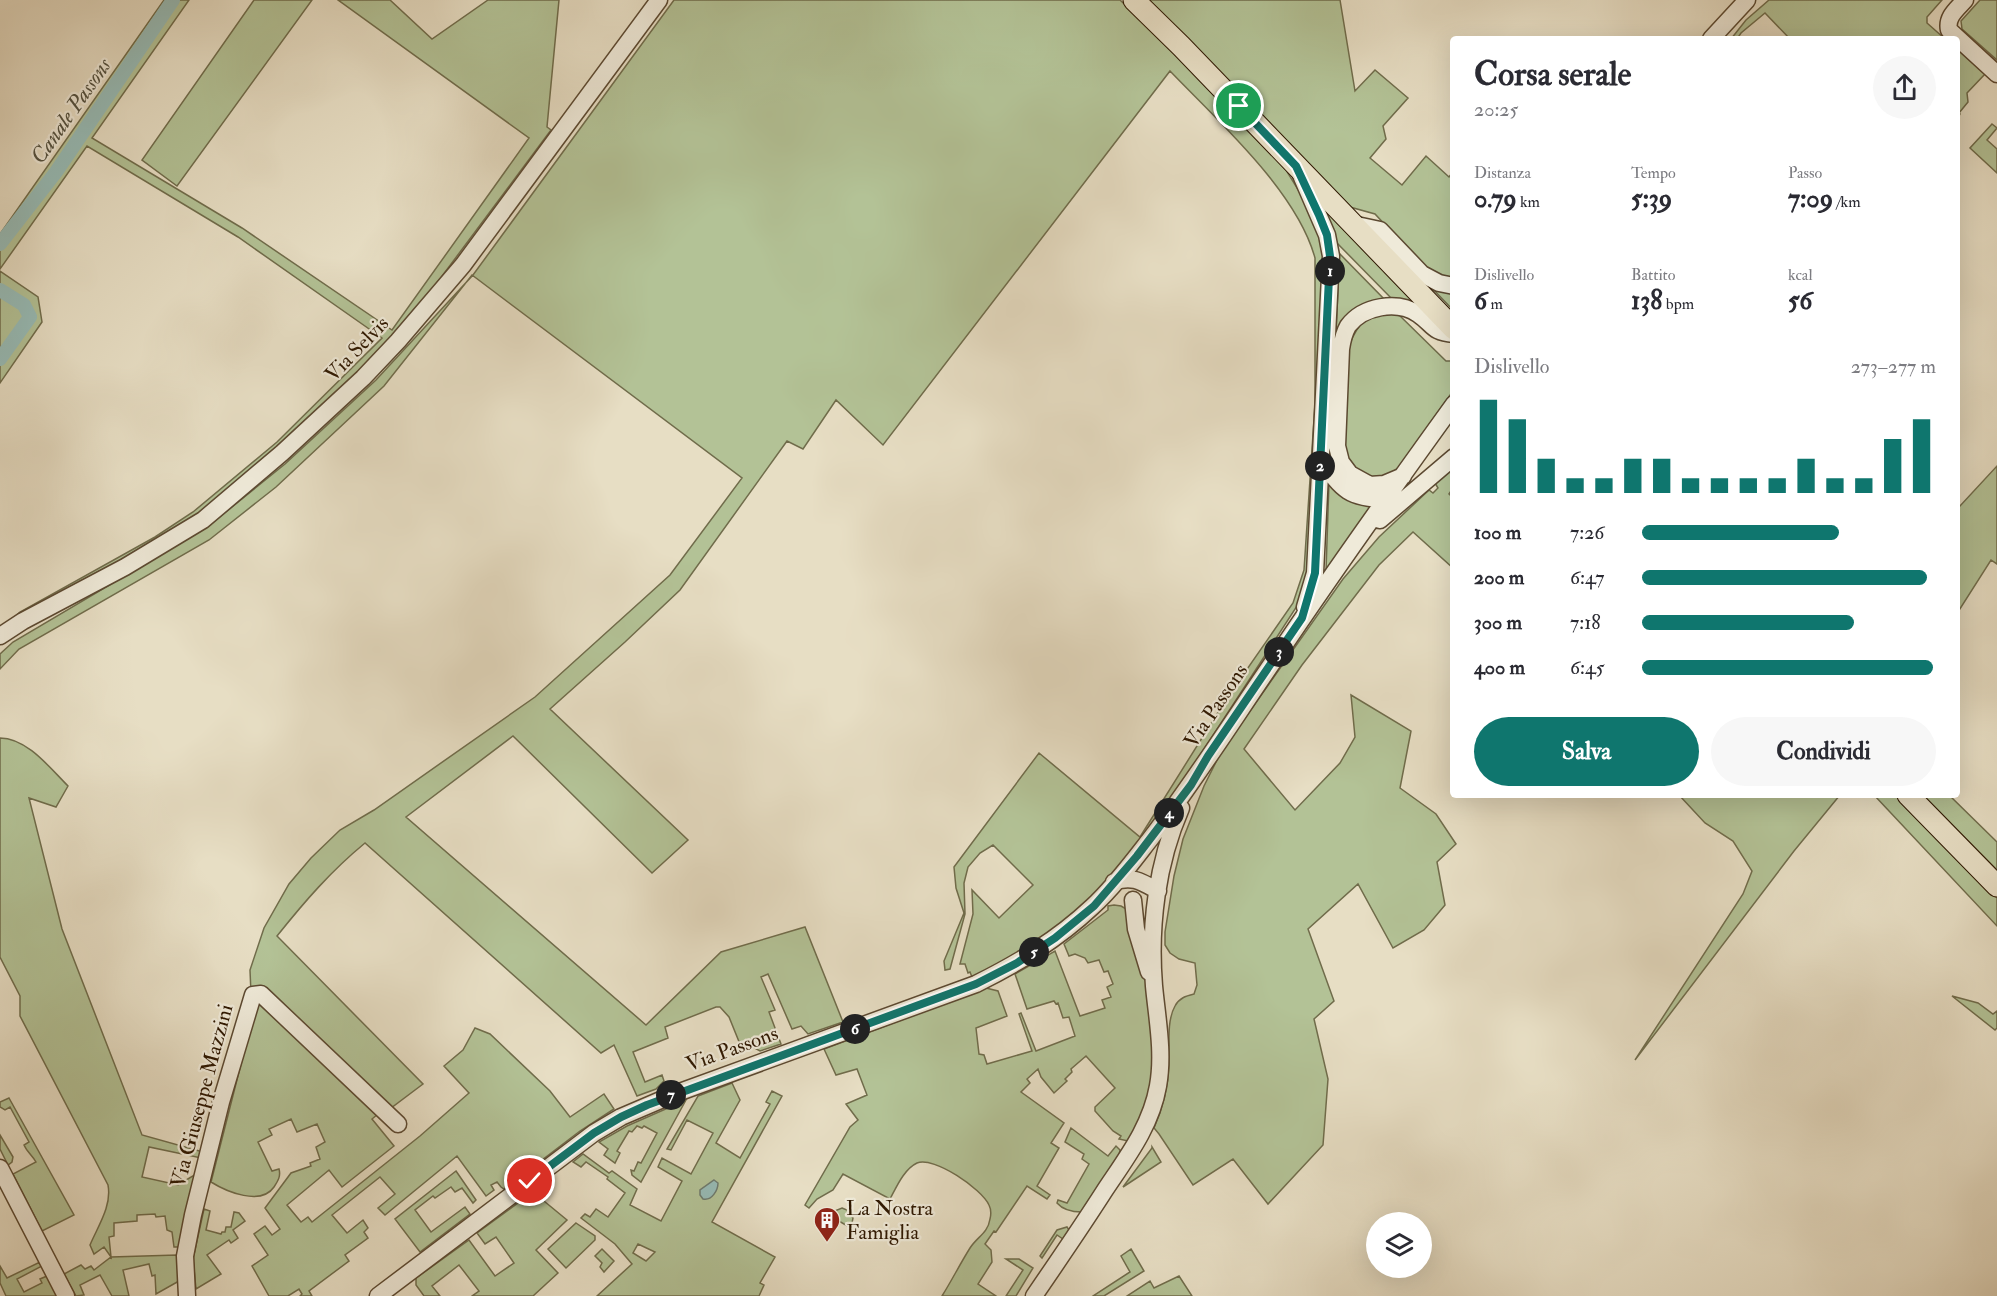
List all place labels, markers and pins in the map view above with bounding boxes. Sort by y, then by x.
pin [1213,80,1264,131]
pin: 1 [1315,256,1345,286]
pin: 2 [1305,451,1335,481]
pin: 3 [1264,637,1294,667]
pin: 4 [1154,798,1184,828]
pin: 5 [1019,937,1049,967]
pin: 6 [840,1014,870,1044]
pin: 7 [656,1080,686,1110]
pin [504,1155,555,1206]
place label: La Nostra Famiglia [846,1195,934,1246]
building icon: La Nostra Famiglia [812,1205,842,1243]

